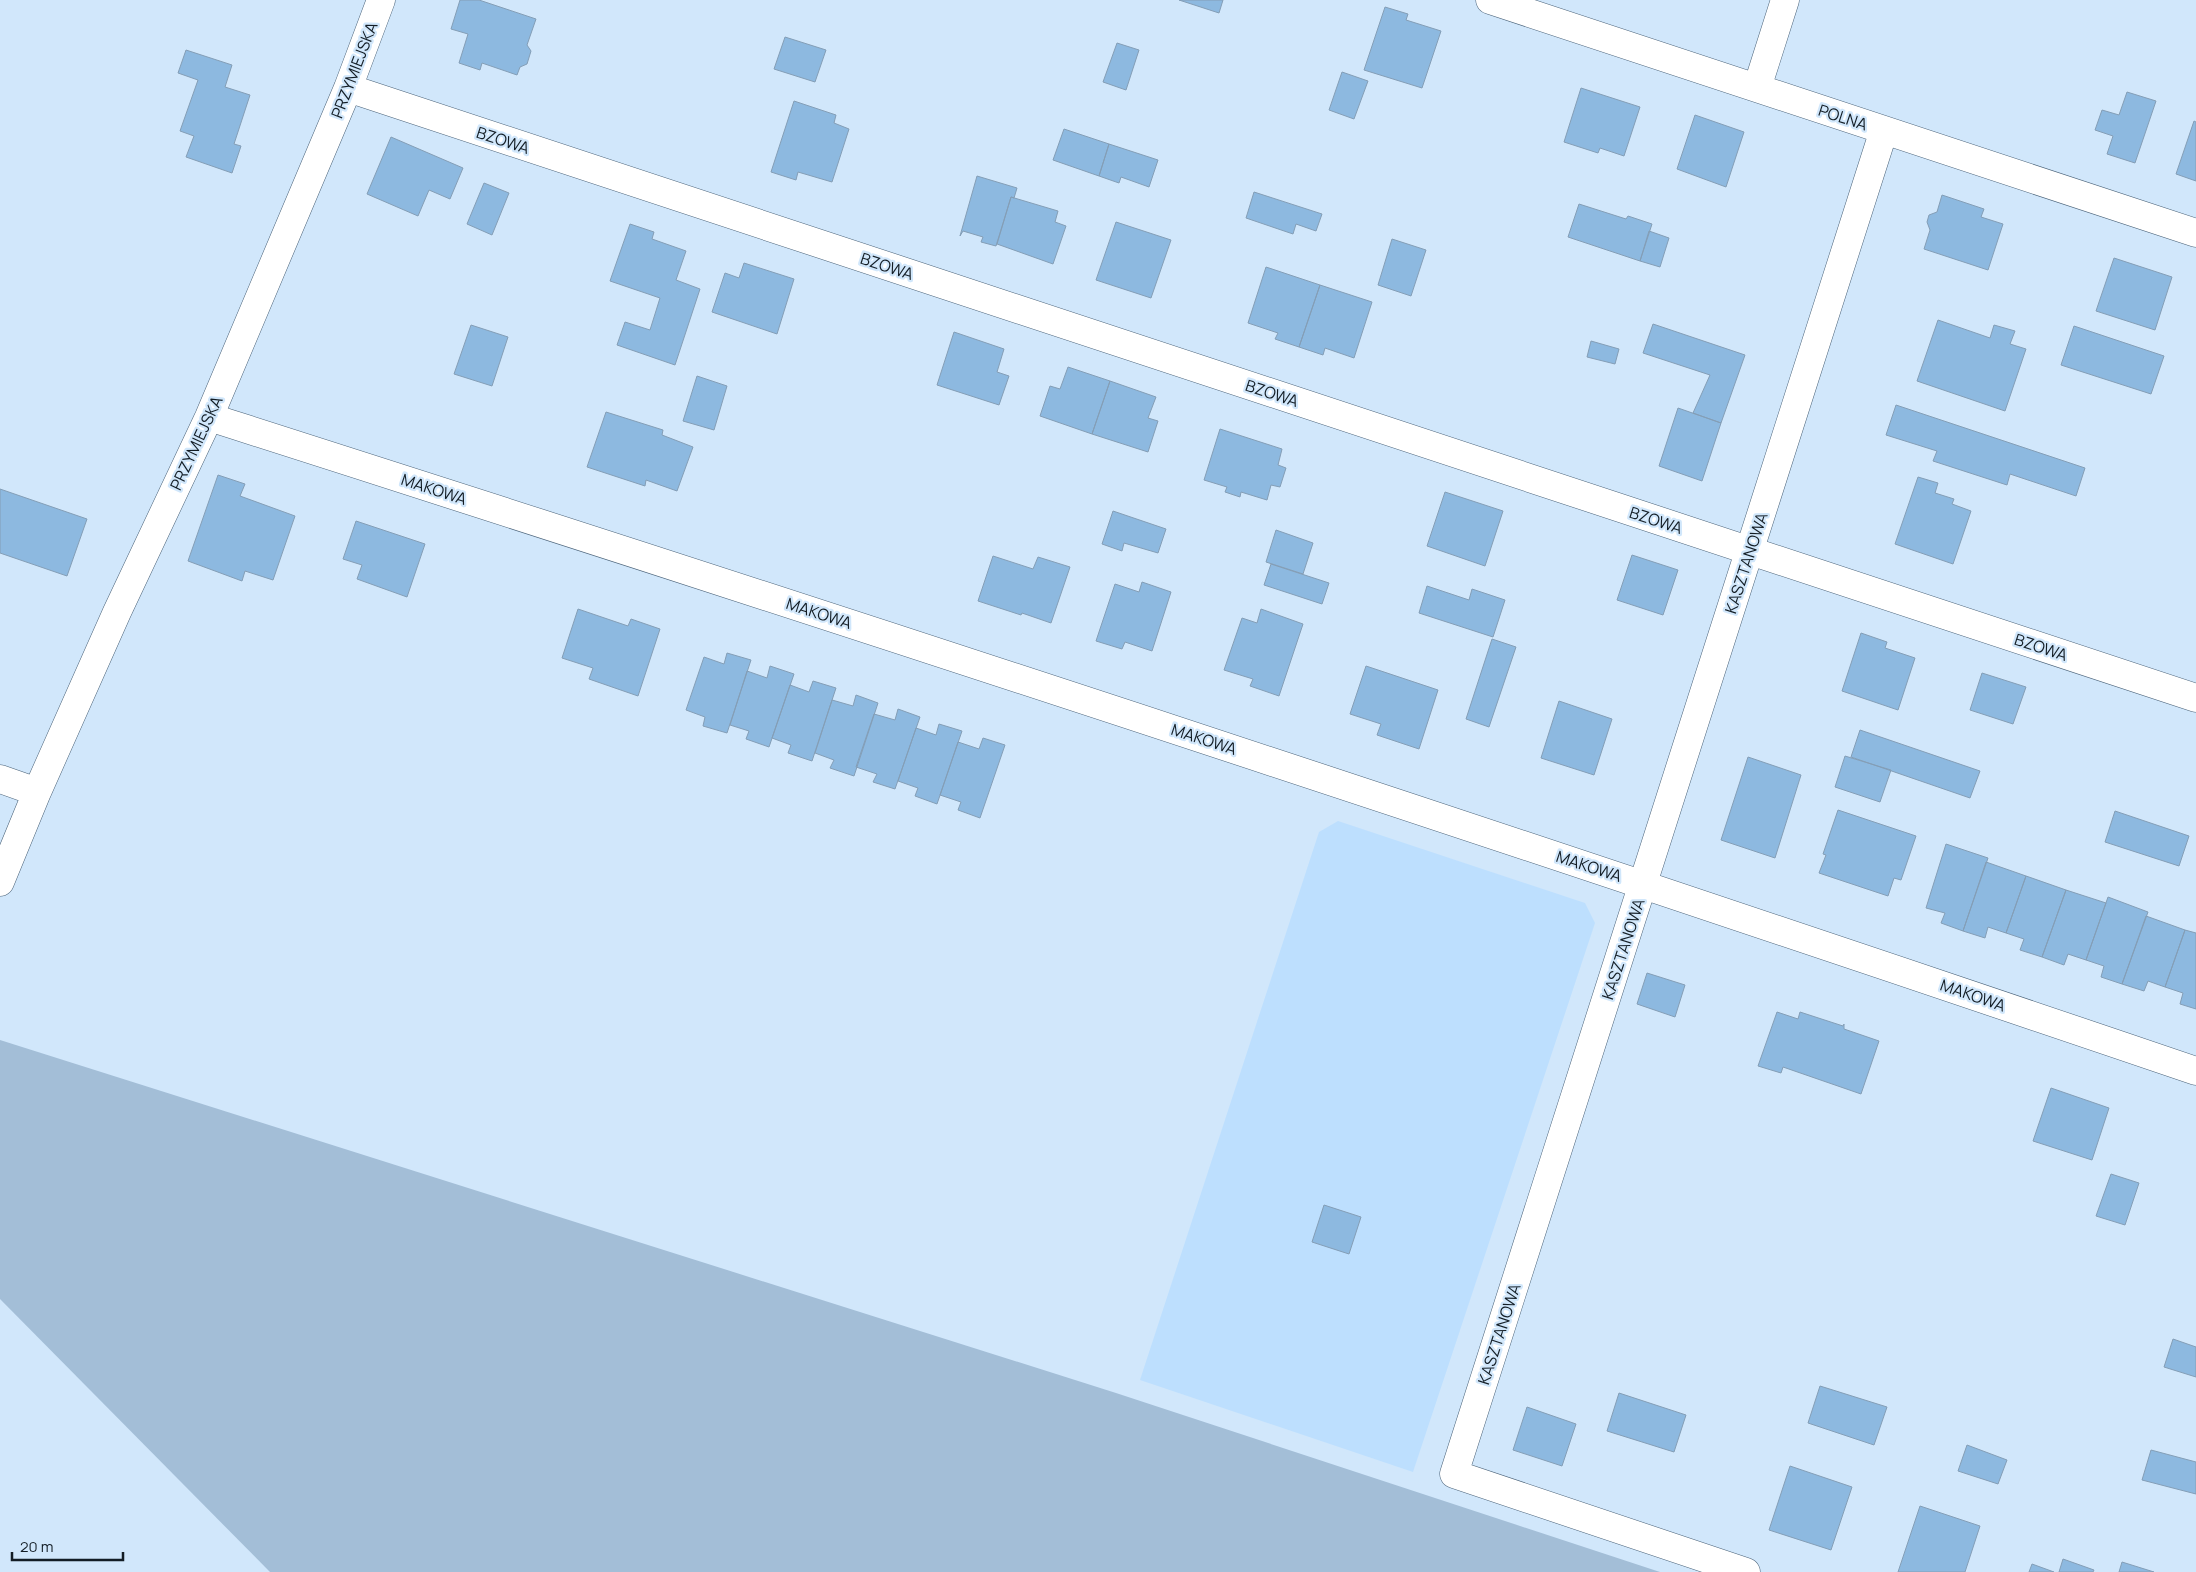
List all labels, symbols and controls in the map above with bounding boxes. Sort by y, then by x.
street label: PRZYMIEJSKA [326,19,382,121]
street label: POLNA [1816,99,1870,135]
street label: BZOWA [474,121,532,159]
street label: BZOWA [858,247,916,285]
street label: BZOWA [1243,374,1301,412]
street label: PRZYMIEJSKA [165,392,227,494]
street label: MAKOWA [398,468,470,510]
street label: BZOWA [1627,501,1685,539]
street label: KASZTANOWA [1719,510,1773,616]
street label: MAKOWA [783,592,855,634]
street label: BZOWA [2012,628,2070,666]
street label: MAKOWA [1168,718,1240,760]
street label: MAKOWA [1553,845,1625,887]
street label: KASZTANOWA [1596,896,1650,1002]
street label: MAKOWA [1937,974,2009,1016]
street label: KASZTANOWA [1472,1281,1526,1387]
scale bar [12,1530,124,1562]
text: 20 m [20,1536,53,1557]

